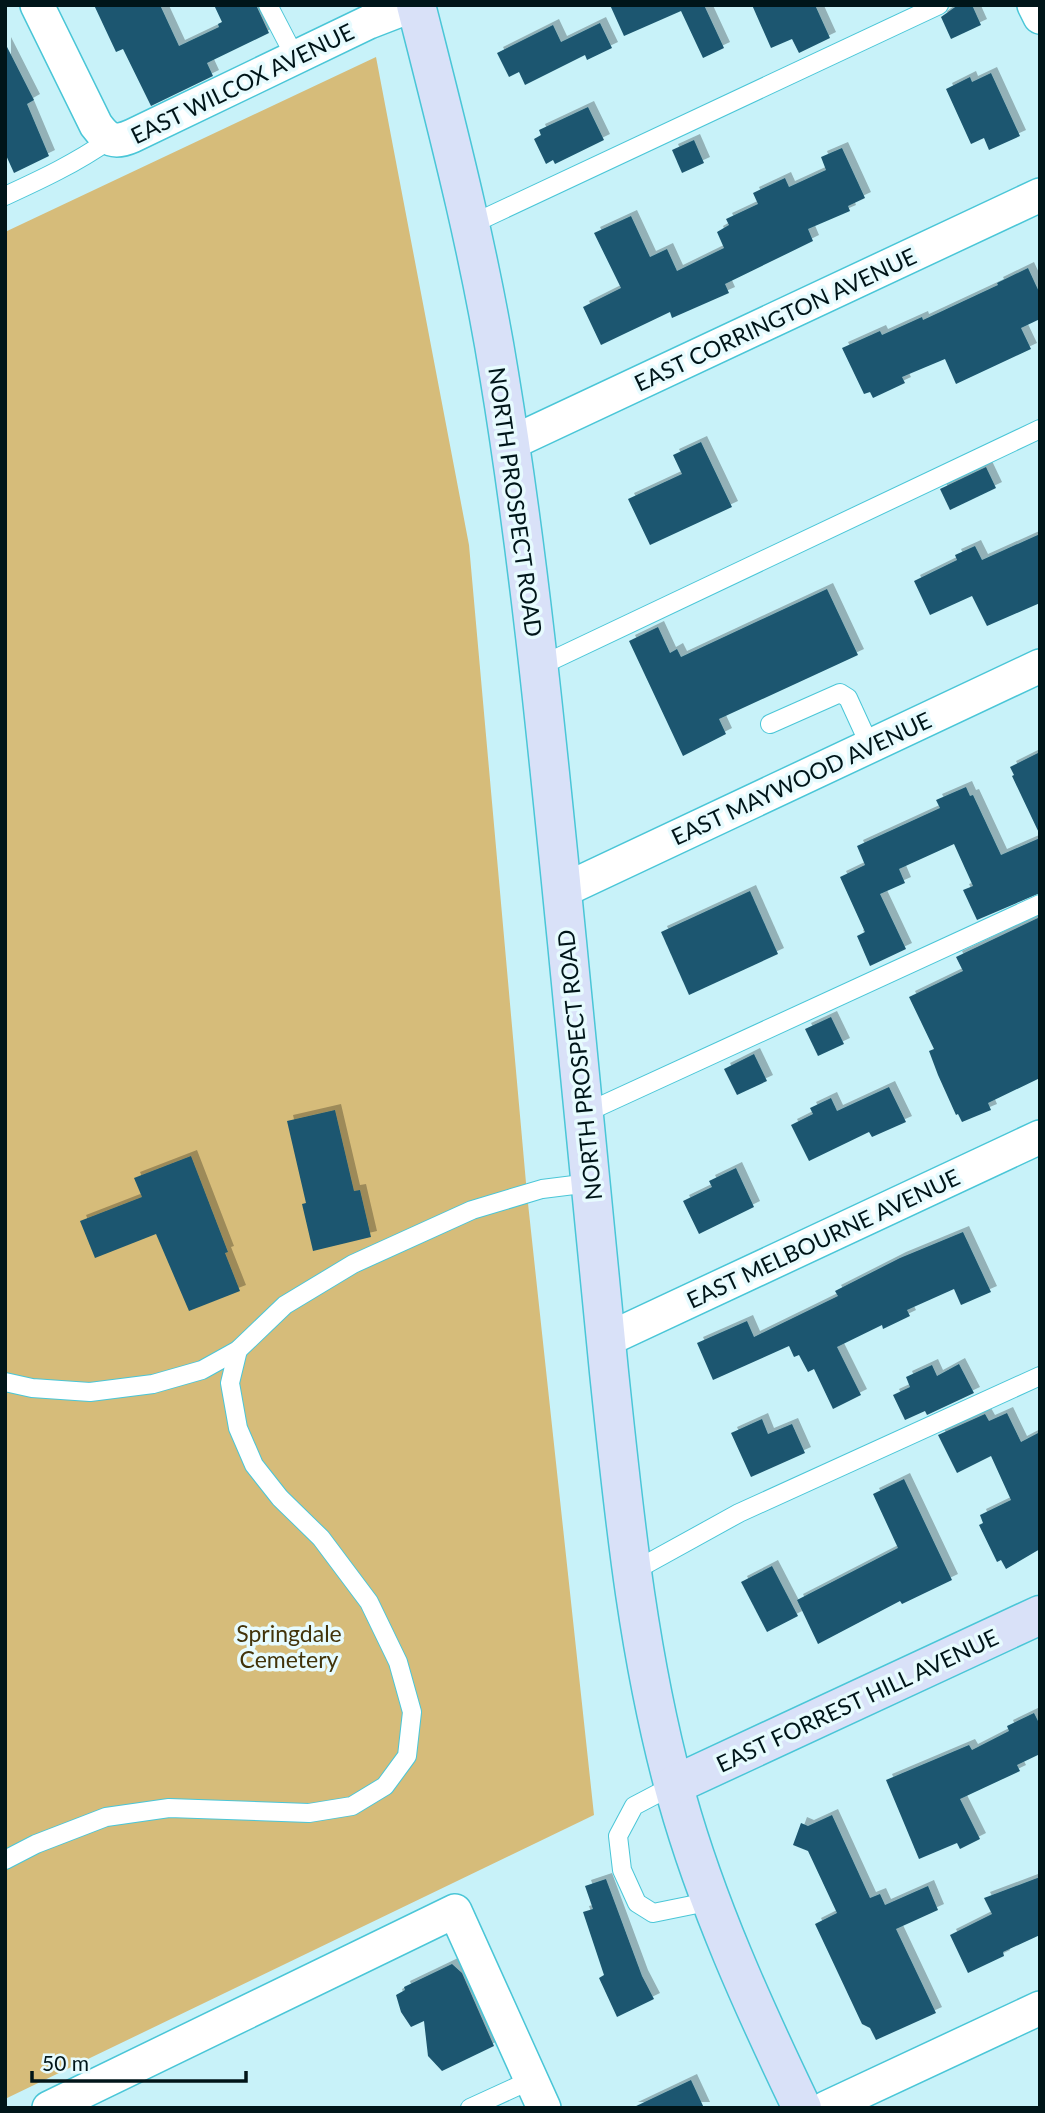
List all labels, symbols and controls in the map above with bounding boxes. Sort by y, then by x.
street label: EAST WILCOX AVENUE [126,17,358,149]
street label: EAST CORRINGTON AVENUE [630,241,920,397]
street label: NORTH PROSPECT ROAD [483,365,549,639]
street label: EAST MAYWOOD AVENUE [667,705,935,851]
street label: NORTH PROSPECT ROAD [551,928,607,1202]
street label: EAST MELBOURNE AVENUE [682,1162,964,1314]
park label: Springdale Cemetery [236,1619,342,1673]
street label: EAST FORREST HILL AVENUE [712,1622,1002,1778]
scale bar [32,2039,245,2084]
text: 50 m [42,2050,89,2075]

